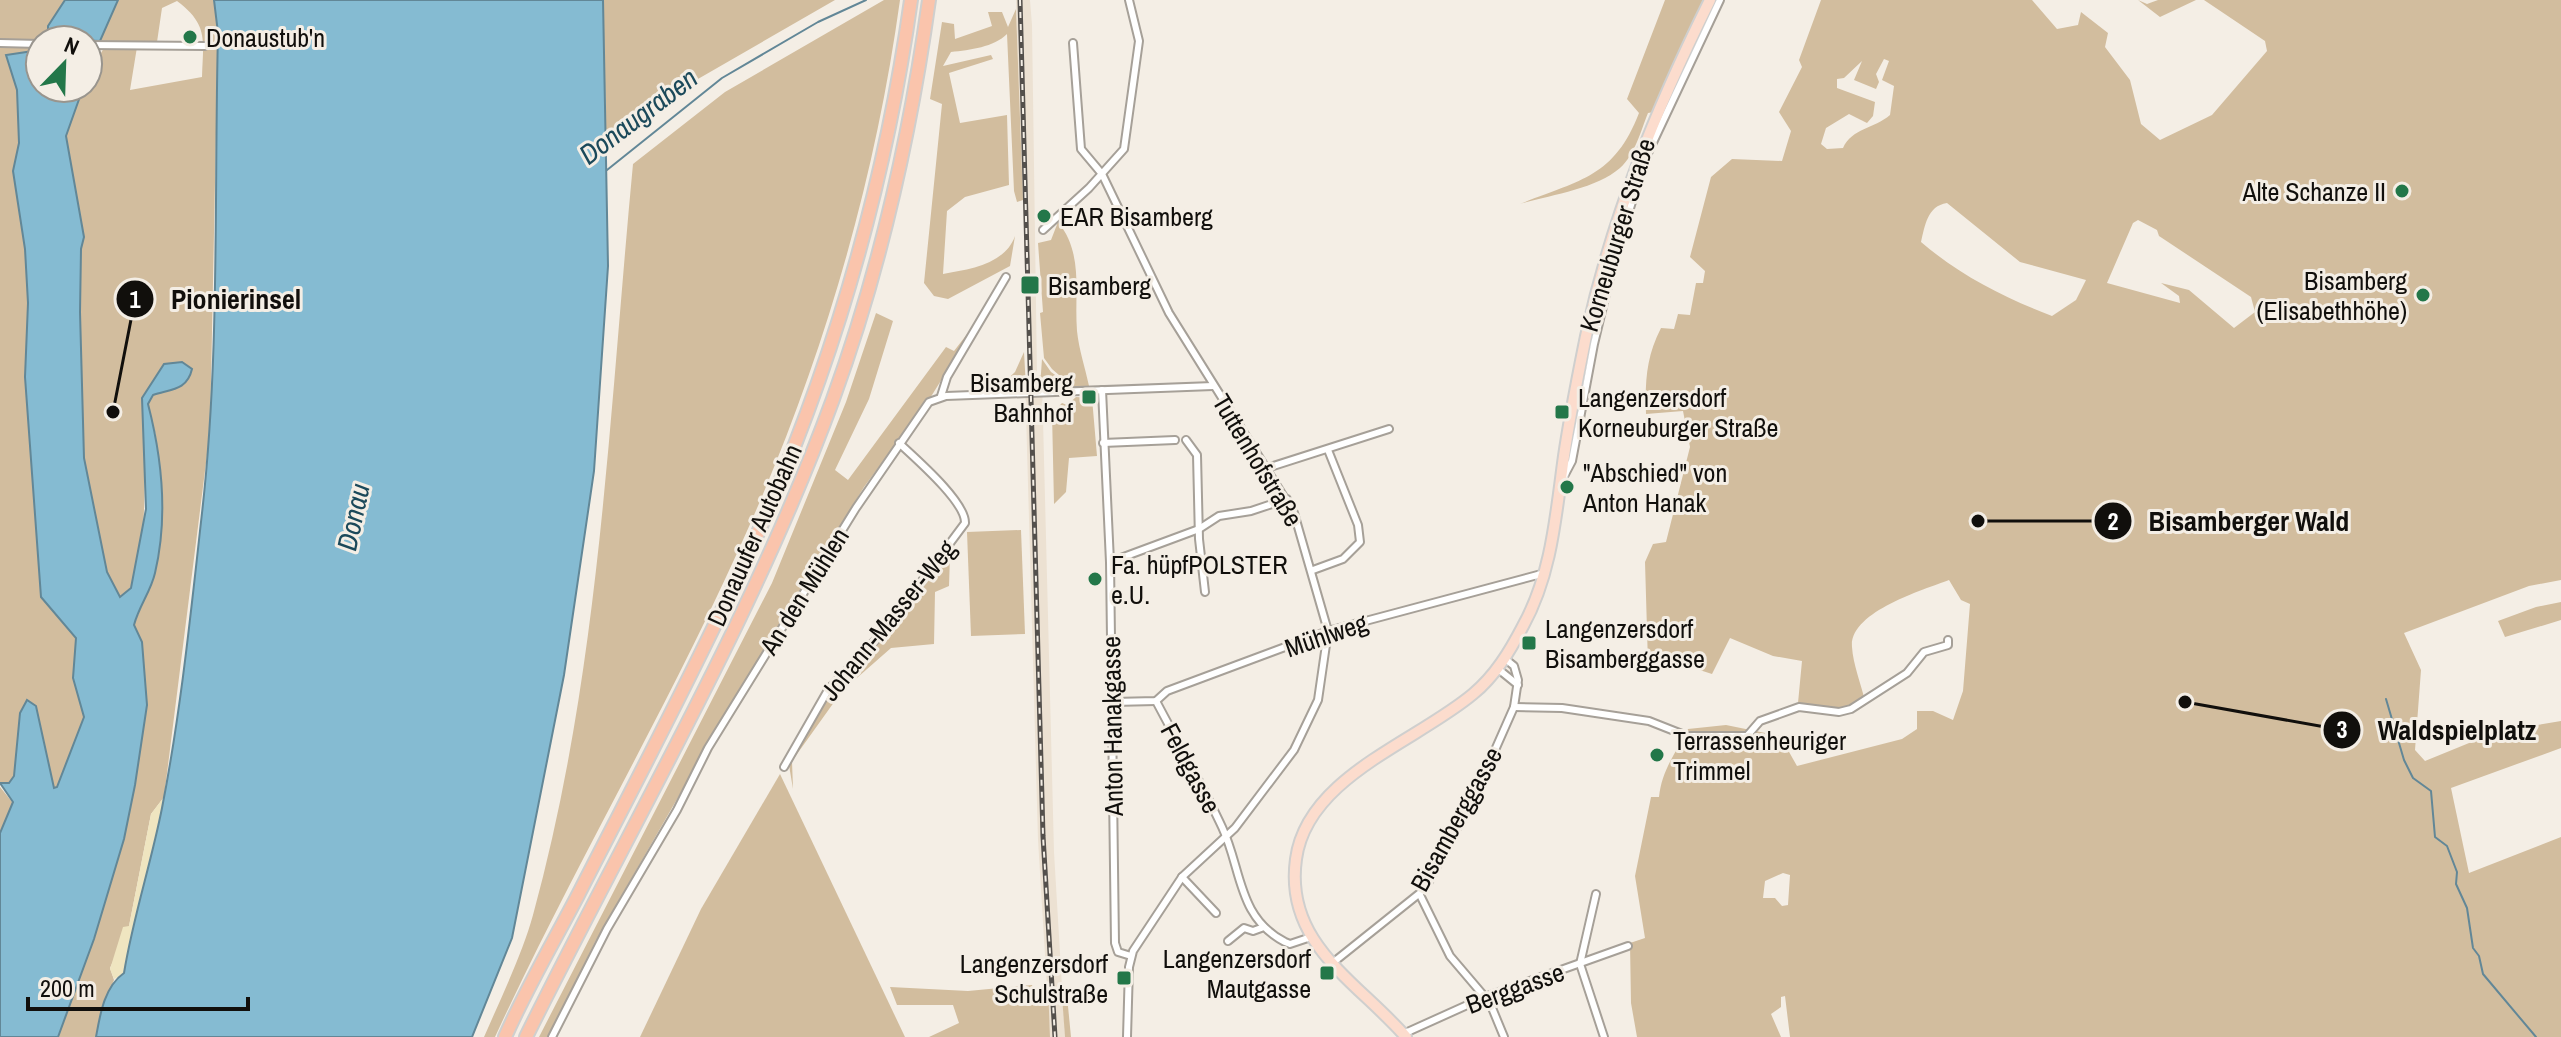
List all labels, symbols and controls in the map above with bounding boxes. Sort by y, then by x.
place label: Donaustub'n [206,20,325,55]
north arrow [24,24,104,104]
marker: Donaustub'n [181,28,199,46]
text: N [60,29,84,62]
water label: Donaugraben [571,59,705,173]
street label: Korneuburger Straße [1571,134,1663,336]
place label: Alte Schanze II [2242,174,2386,209]
marker: Alte Schanze II [2393,182,2411,200]
place label: EAR Bisamberg [1060,199,1213,234]
marker: EAR Bisamberg [1035,207,1053,225]
place label: Bisamberg (Elisabethhöhe) [2256,263,2407,328]
place label: Bisamberg [1048,268,1151,303]
callout: Pionierinsel [115,273,317,325]
marker: Bisamberg [1019,274,1041,296]
text: Pionierinsel [171,280,301,318]
text: 1 [130,283,141,315]
marker: Bisamberg (Elisabethhöhe) [2414,286,2432,304]
place label: Bisamberg Bahnhof [970,365,1073,430]
place label: Langenzersdorf Korneuburger Straße [1578,380,1778,445]
street label: Tuttenhofstraße [1205,387,1311,533]
marker: Bisamberg Bahnhof [1080,388,1098,406]
marker: Langenzersdorf Korneuburger Straße [1553,403,1571,421]
street label: Donauufer Autobahn [698,439,810,631]
place label: "Abschied" von Anton Hanak [1582,455,1727,520]
marker: "Abschied" von Anton Hanak [1558,478,1576,496]
water label: Donau [327,480,379,554]
callout: Bisamberger Wald [2093,495,2365,547]
text: Bisamberger Wald [2149,502,2349,540]
text: 2 [2108,505,2119,537]
street label: An den Mühlen [751,521,857,662]
street label: Johann-Masser-Weg [812,532,964,708]
place label: Fa. hüpfPOLSTER e.U. [1111,547,1288,612]
marker: Fa. hüpfPOLSTER e.U. [1086,570,1104,588]
street label: Mühlweg [1280,605,1372,665]
place label: Langenzersdorf Bisamberggasse [1545,611,1705,676]
marker: Langenzersdorf Bisamberggasse [1520,634,1538,652]
street label: Anton Hanakgasse [1093,636,1131,817]
callout: Waldspielplatz [2322,704,2553,756]
text: Waldspielplatz [2378,711,2536,749]
text: 3 [2337,713,2348,745]
street label: Feldgasse [1153,717,1229,819]
place label: Terrassenheuriger Trimmel [1673,723,1846,788]
street label: Bisamberggasse [1402,741,1510,897]
marker: Terrassenheuriger Trimmel [1648,746,1666,764]
place label: Langenzersdorf Mautgasse [1163,941,1311,1006]
place label: Langenzersdorf Schulstraße [960,946,1108,1011]
street label: Berggasse [1461,954,1569,1022]
scale bar [28,961,248,1011]
marker: Langenzersdorf Mautgasse [1318,964,1336,982]
marker: Langenzersdorf Schulstraße [1115,969,1133,987]
text: 200 m [40,972,95,1004]

